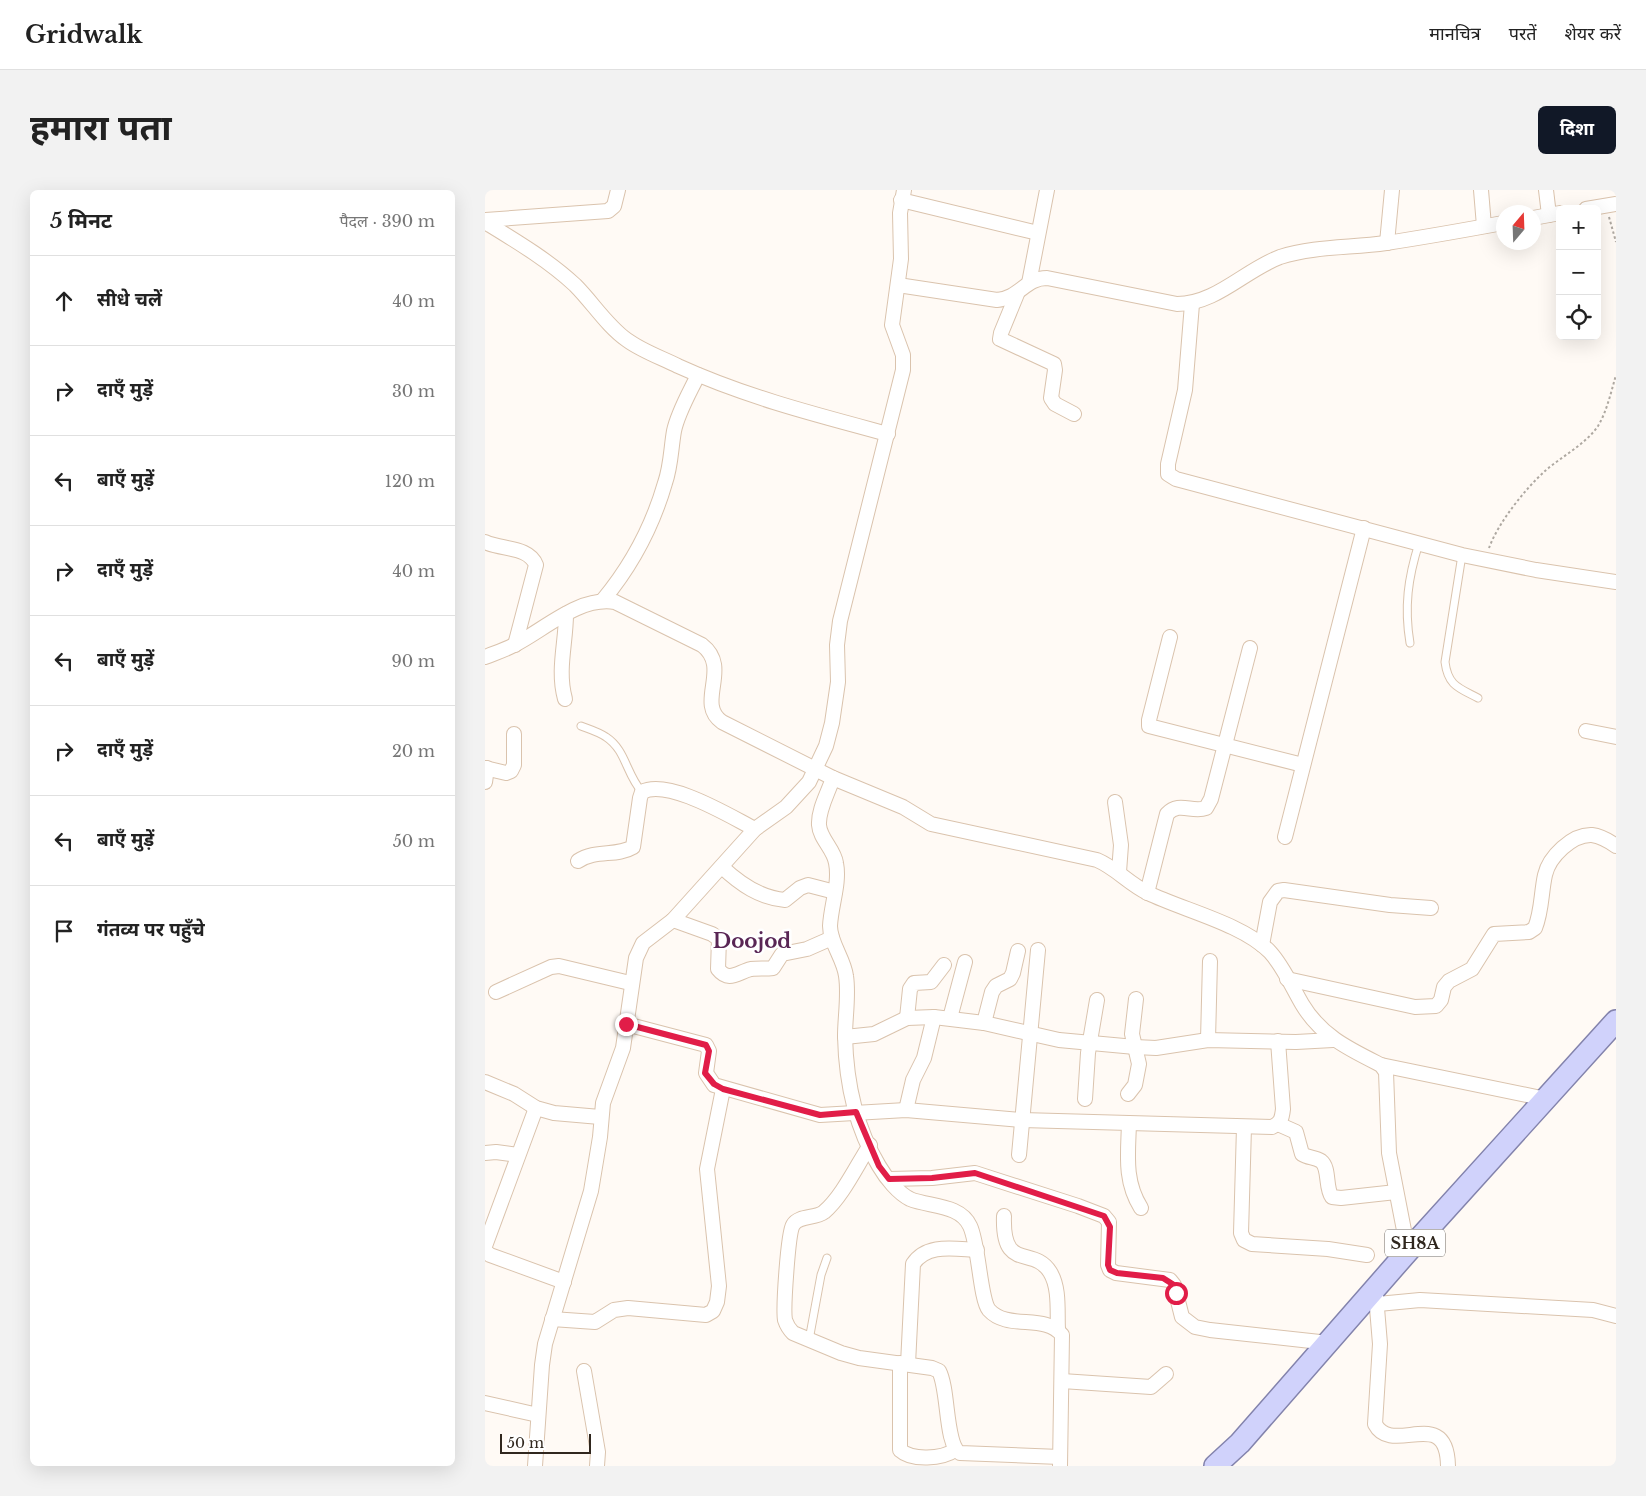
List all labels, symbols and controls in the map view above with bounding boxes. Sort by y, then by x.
text: Gridwalk [25,20,142,49]
text: मानचित्र [1429,23,1481,45]
text: परतें [1509,23,1537,45]
text: शेयर करें [1565,23,1621,45]
text: हमारा पता [30,106,171,149]
button: दिशा [1538,106,1616,154]
north arrow [1496,205,1541,250]
map controls [1556,205,1601,340]
button: + [1556,205,1601,250]
text: 5 मिनट [50,208,112,234]
text: पैदल · 390 m [339,211,435,231]
button: − [1556,250,1601,295]
icon: ahead [50,287,78,315]
text: सीधे चलें [97,288,162,311]
text: 40 m [392,291,435,311]
button: locate [1556,295,1601,340]
icon: right [50,377,78,405]
text: दाएँ मुड़ें [97,378,153,401]
text: 30 m [392,381,435,401]
icon: left [50,467,78,495]
text: बाएँ मुड़ें [97,468,154,491]
text: 120 m [385,471,435,491]
icon: right [50,557,78,585]
text: दाएँ मुड़ें [97,558,153,581]
text: 40 m [392,561,435,581]
icon: left [50,647,78,675]
text: बाएँ मुड़ें [97,648,154,671]
text: 90 m [392,651,435,671]
icon: right [50,737,78,765]
text: दाएँ मुड़ें [97,738,153,761]
text: 20 m [392,741,435,761]
icon: left [50,827,78,855]
text: बाएँ मुड़ें [97,828,154,851]
text: 50 m [393,831,435,851]
icon: arrive [50,917,78,945]
text: गंतव्य पर पहुँचे [97,918,205,941]
district label: Doojod [713,929,791,953]
route end [615,1013,638,1036]
road number: SH8A [1385,1230,1445,1256]
route start [1165,1282,1188,1305]
scale bar [500,1431,591,1454]
text: 50 m [507,1434,544,1452]

